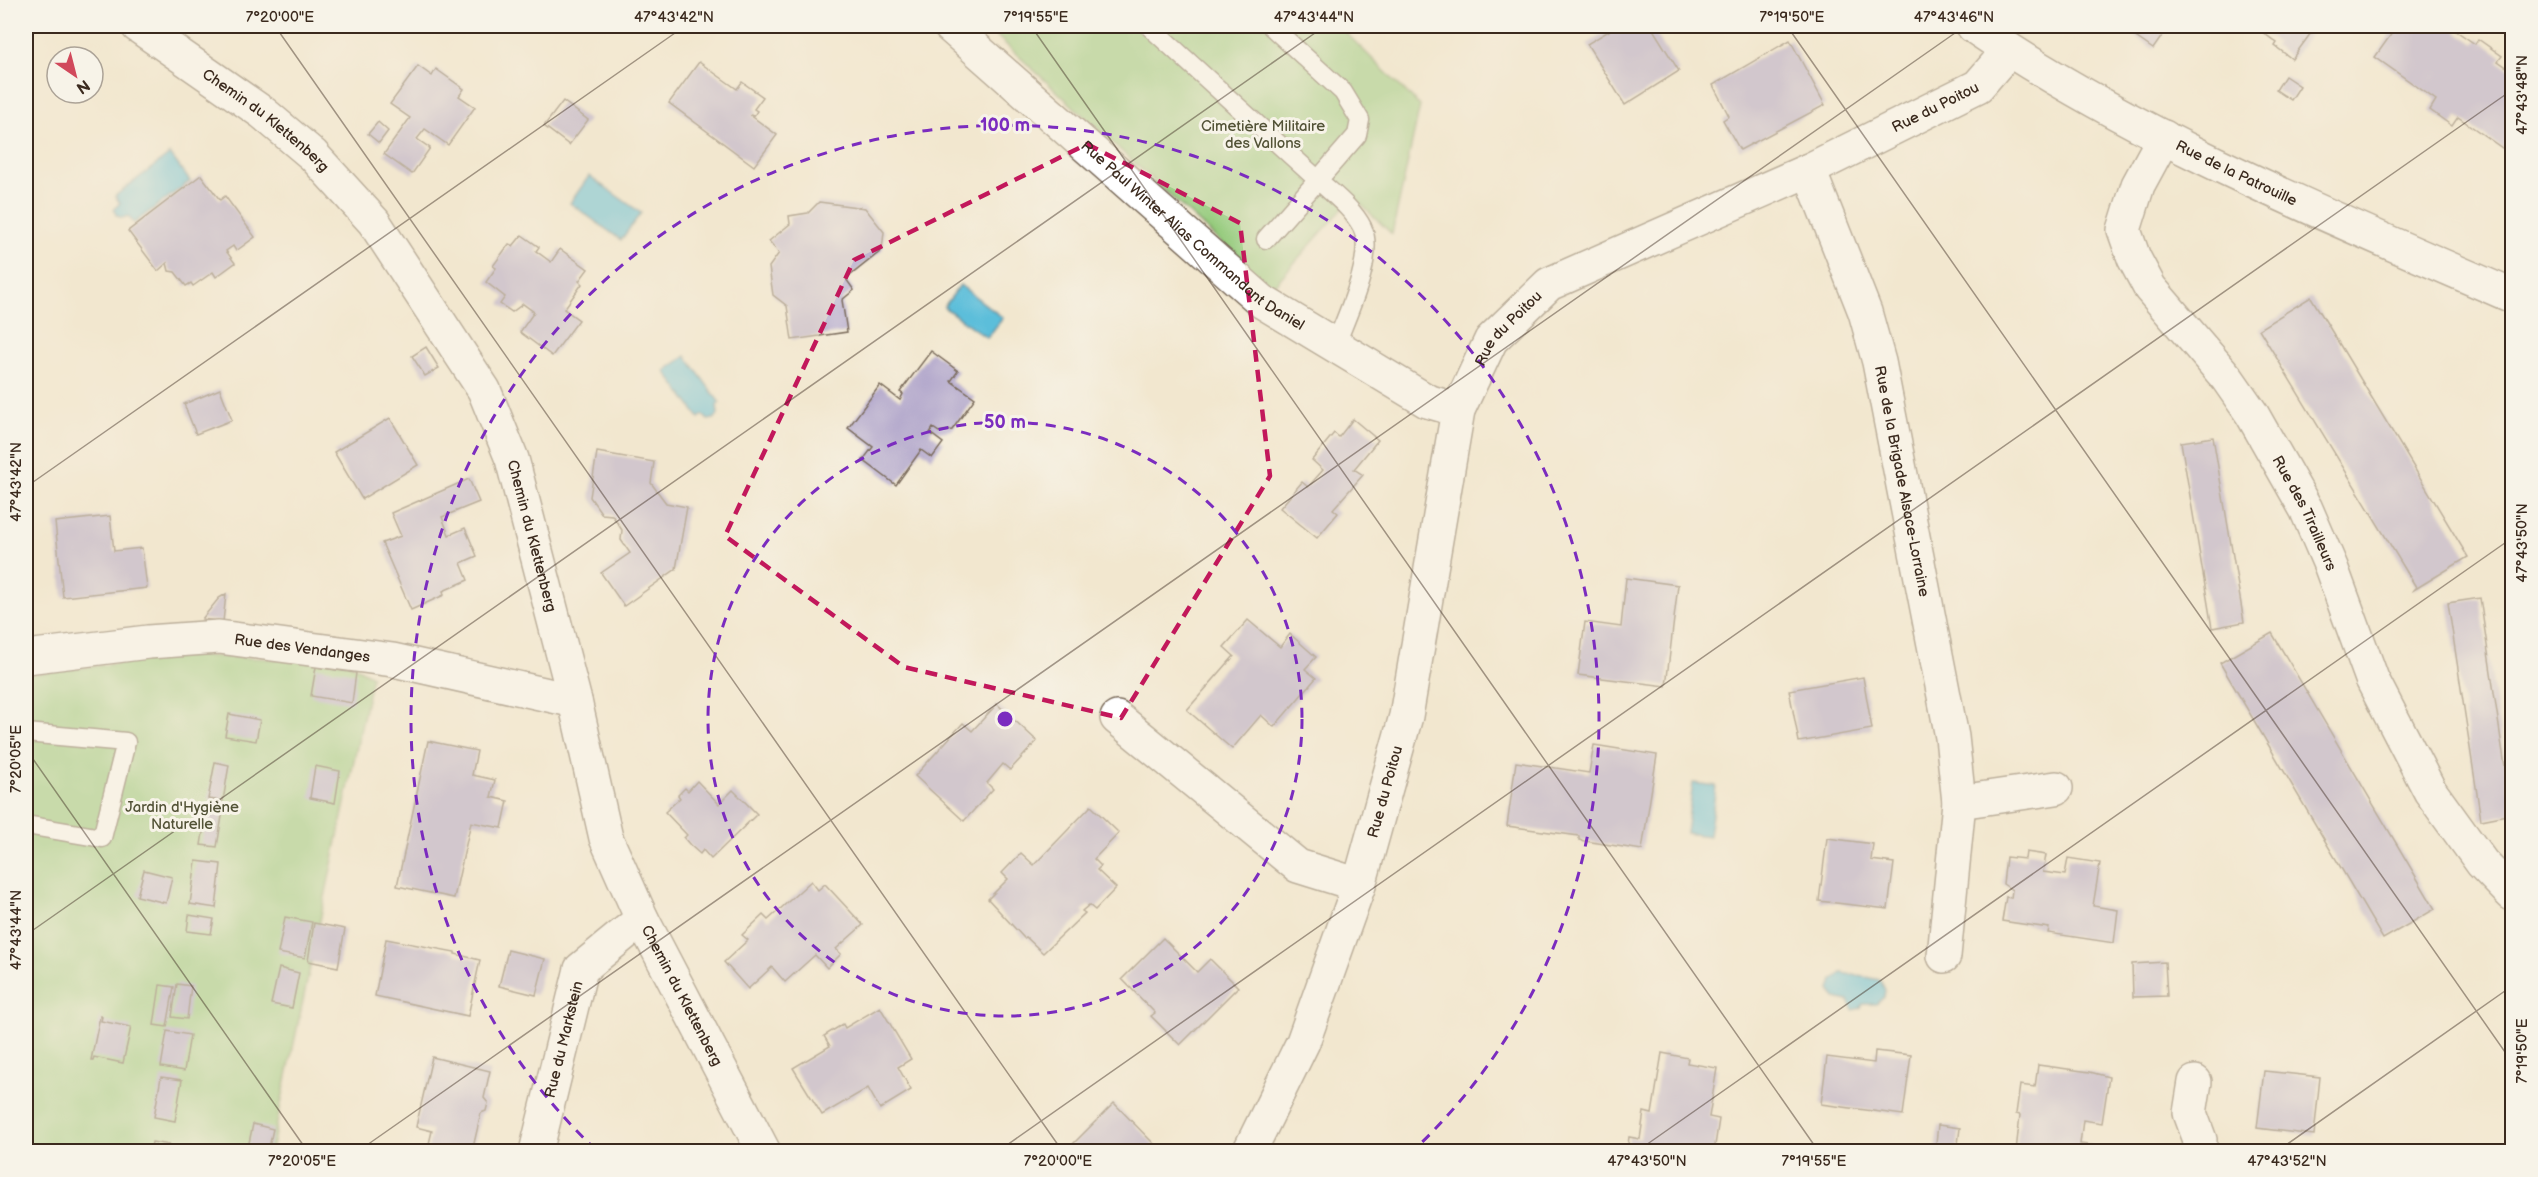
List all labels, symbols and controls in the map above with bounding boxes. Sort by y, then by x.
text: 7°20'00"E [246,8,314,27]
text: 47°43'42"N [634,8,714,27]
text: 7°19'55"E [1004,8,1069,27]
text: 47°43'44"N [1274,8,1354,27]
text: 7°19'50"E [1759,8,1825,27]
text: 47°43'46"N [1914,8,1994,27]
north arrow [45,45,105,105]
text: 47°43'48"N [2513,55,2532,135]
street label: Chemin du Klettenberg [199,64,333,176]
text: N [72,75,93,97]
street label: Rue du Poitou [1889,78,1982,137]
text: 100 m [980,115,1030,136]
park label: Cimetière Militaire des Vallons [1201,117,1325,153]
street label: Rue Paul Winter Alias Commandant Daniel [1077,136,1308,334]
street label: Rue de la Patrouille [2173,136,2300,210]
street label: Rue du Poitou [1471,287,1546,369]
street label: Rue de la Brigade Alsace-Lorraine [1870,364,1934,598]
text: 50 m [984,412,1026,433]
text: 47°43'42"N [7,442,26,522]
street label: Rue des Tirailleurs [2268,452,2341,574]
street label: Chemin du Klettenberg [503,458,561,614]
text: 47°43'50"N [2513,503,2532,583]
street label: Rue des Vendanges [233,630,372,666]
centre of rings [995,709,1015,729]
text: 7°20'05"E [7,725,26,793]
street label: Rue du Poitou [1363,744,1407,840]
park label: Jardin d'Hygiène Naturelle [125,798,239,834]
text: 47°43'44"N [7,890,26,970]
street label: Chemin du Klettenberg [637,922,727,1069]
street label: Rue du Markstein [540,979,587,1100]
text: 7°19'50"E [2513,1018,2532,1084]
text: 7°20'05"E [268,1152,336,1171]
text: 7°20'00"E [1024,1152,1092,1171]
text: 47°43'50"N [1607,1152,1687,1171]
text: 7°19'55"E [1782,1152,1847,1171]
text: 47°43'52"N [2247,1152,2327,1171]

